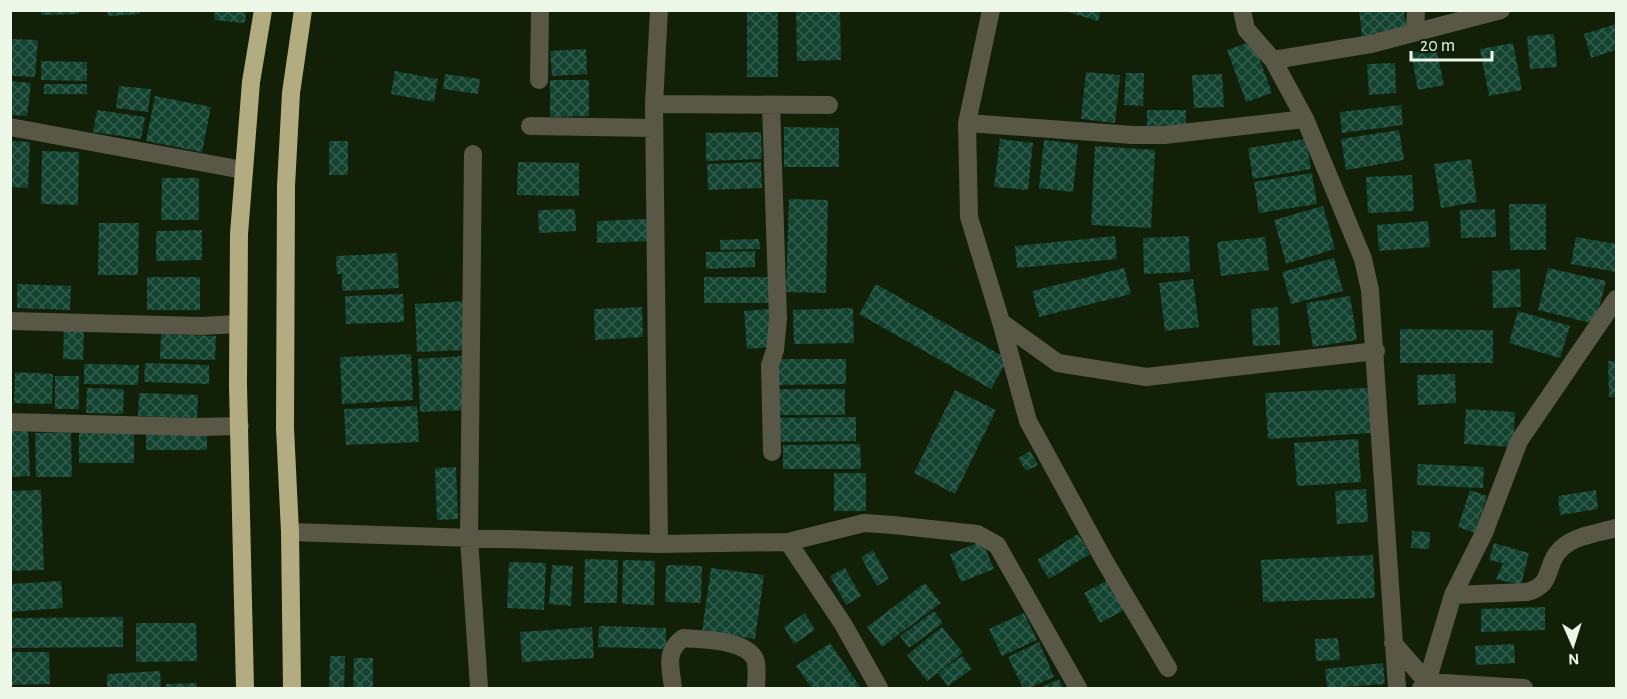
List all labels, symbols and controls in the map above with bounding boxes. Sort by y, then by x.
scale bar [1411,24,1492,62]
text: 20 m [1420,37,1455,55]
north arrow [1543,615,1603,675]
text: N [1568,651,1580,667]

